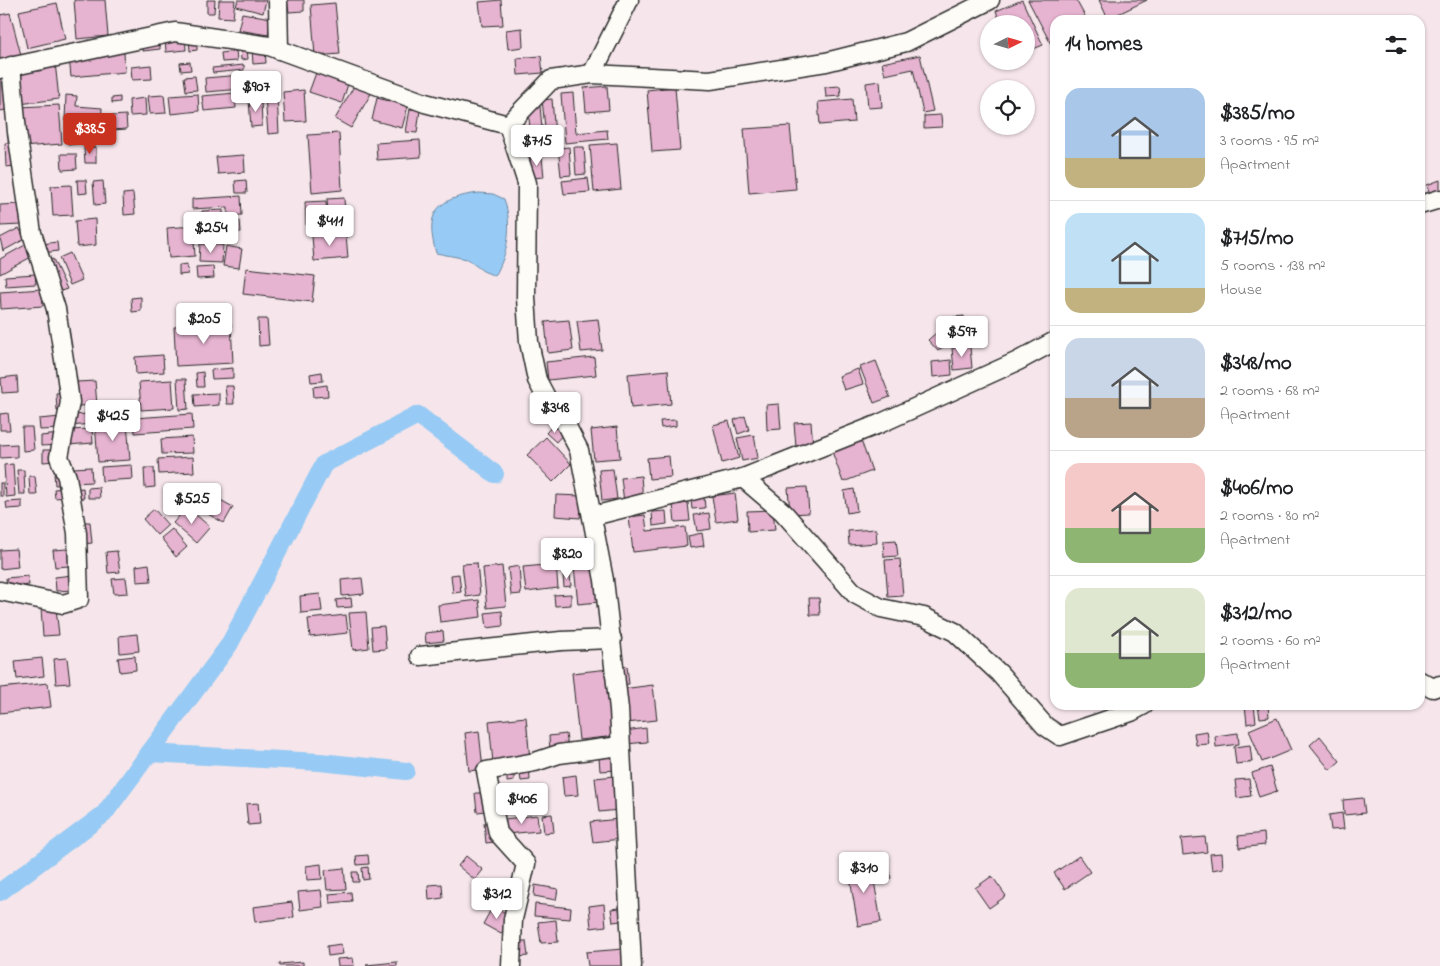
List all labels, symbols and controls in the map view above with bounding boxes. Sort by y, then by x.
north arrow [980,15,1035,70]
map controls [980,15,1035,135]
text: 14 homes [1065,30,1143,60]
icon: filters [1382,31,1410,59]
pin: $907 [226,70,286,113]
text: $907 [242,75,270,99]
button: locate [980,80,1035,135]
text: $385/mo [1220,99,1295,129]
icon: home [1105,108,1165,168]
pin: $385 [60,112,120,155]
text: $385 [74,117,106,141]
pin: $715 [507,124,567,167]
text: $715 [522,129,552,153]
text: 3 rooms · 95 m² [1220,129,1319,153]
text: Apartment [1220,153,1290,177]
pin: $411 [300,204,360,247]
text: $411 [317,209,343,233]
pin: $254 [181,212,241,254]
text: $254 [194,216,228,240]
text: $715/mo [1220,224,1294,254]
icon: home [1105,233,1165,293]
text: 5 rooms · 138 m² [1220,254,1326,278]
text: House [1220,278,1262,302]
pin: $205 [174,302,234,345]
text: $205 [187,307,221,331]
pin: $597 [932,316,992,358]
text: $597 [947,320,977,344]
text: $348/mo [1220,349,1292,379]
icon: home [1105,358,1165,418]
text: 2 rooms · 68 m² [1220,379,1320,403]
pin: $348 [525,392,585,434]
text: $348 [541,396,569,420]
pin: $425 [83,400,143,442]
text: Apartment [1220,403,1290,427]
text: $425 [96,404,130,428]
text: $406/mo [1220,474,1293,504]
pin: $525 [162,482,222,525]
icon: home [1105,483,1165,543]
text: $525 [174,487,210,511]
text: 2 rooms · 80 m² [1220,504,1320,528]
text: Apartment [1220,528,1290,552]
pin: $820 [537,538,597,580]
text: $820 [552,542,582,566]
text: $312/mo [1220,599,1292,629]
icon: home [1105,608,1165,668]
text: 2 rooms · 60 m² [1220,629,1321,653]
text: Apartment [1220,653,1290,677]
pin: $406 [492,782,552,825]
text: $406 [507,787,537,811]
pin: $310 [834,852,894,894]
text: $310 [850,856,878,880]
pin: $312 [467,878,527,920]
text: $312 [482,882,512,906]

